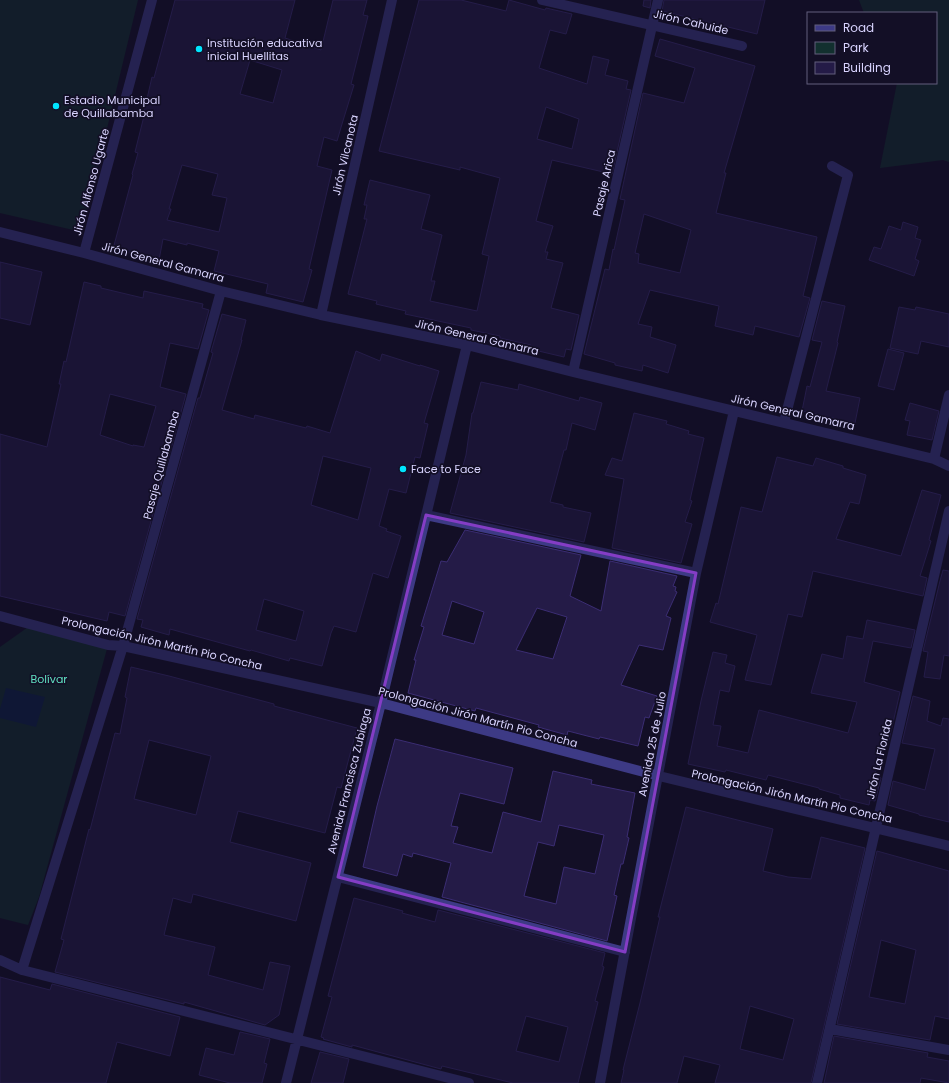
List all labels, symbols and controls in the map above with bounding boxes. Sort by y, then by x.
street label: Jirón Cahuide [652,6,730,38]
legend [807,12,937,84]
text: Road [843,19,874,36]
place label: Institución educativa inicial Huellitas [207,35,322,64]
text: Park [843,39,870,56]
marker: Institución educativa inicial Huellitas [194,44,204,54]
text: Building [843,59,891,76]
place label: Estadio Municipal de Quillabamba [64,92,160,121]
marker: Estadio Municipal de Quillabamba [51,101,61,111]
street label: Jirón Vilcanota [328,113,362,197]
street label: Jirón Alfonso Ugarte [69,126,113,237]
street label: Pasaje Arica [589,148,619,218]
street label: Jirón General Gamarra [100,238,226,286]
street label: Jirón General Gamarra [414,315,540,359]
street label: Jirón General Gamarra [730,390,856,434]
street label: Pasaje Quillabamba [139,409,183,521]
place label: Face to Face [411,461,481,477]
marker: Face to Face [398,464,408,474]
street label: Prolongación Jirón Martín Pio Concha [60,612,264,674]
park label: Bolívar [31,671,67,687]
street label: Prolongación Jirón Martín Pio Concha [377,683,579,751]
street label: Avenida 25 de Julio [634,690,670,798]
street label: Avenida Francisca Zubiaga [323,706,375,856]
street label: Jirón La Florida [862,717,896,801]
street label: Prolongación Jirón Martín Pio Concha [690,765,894,827]

